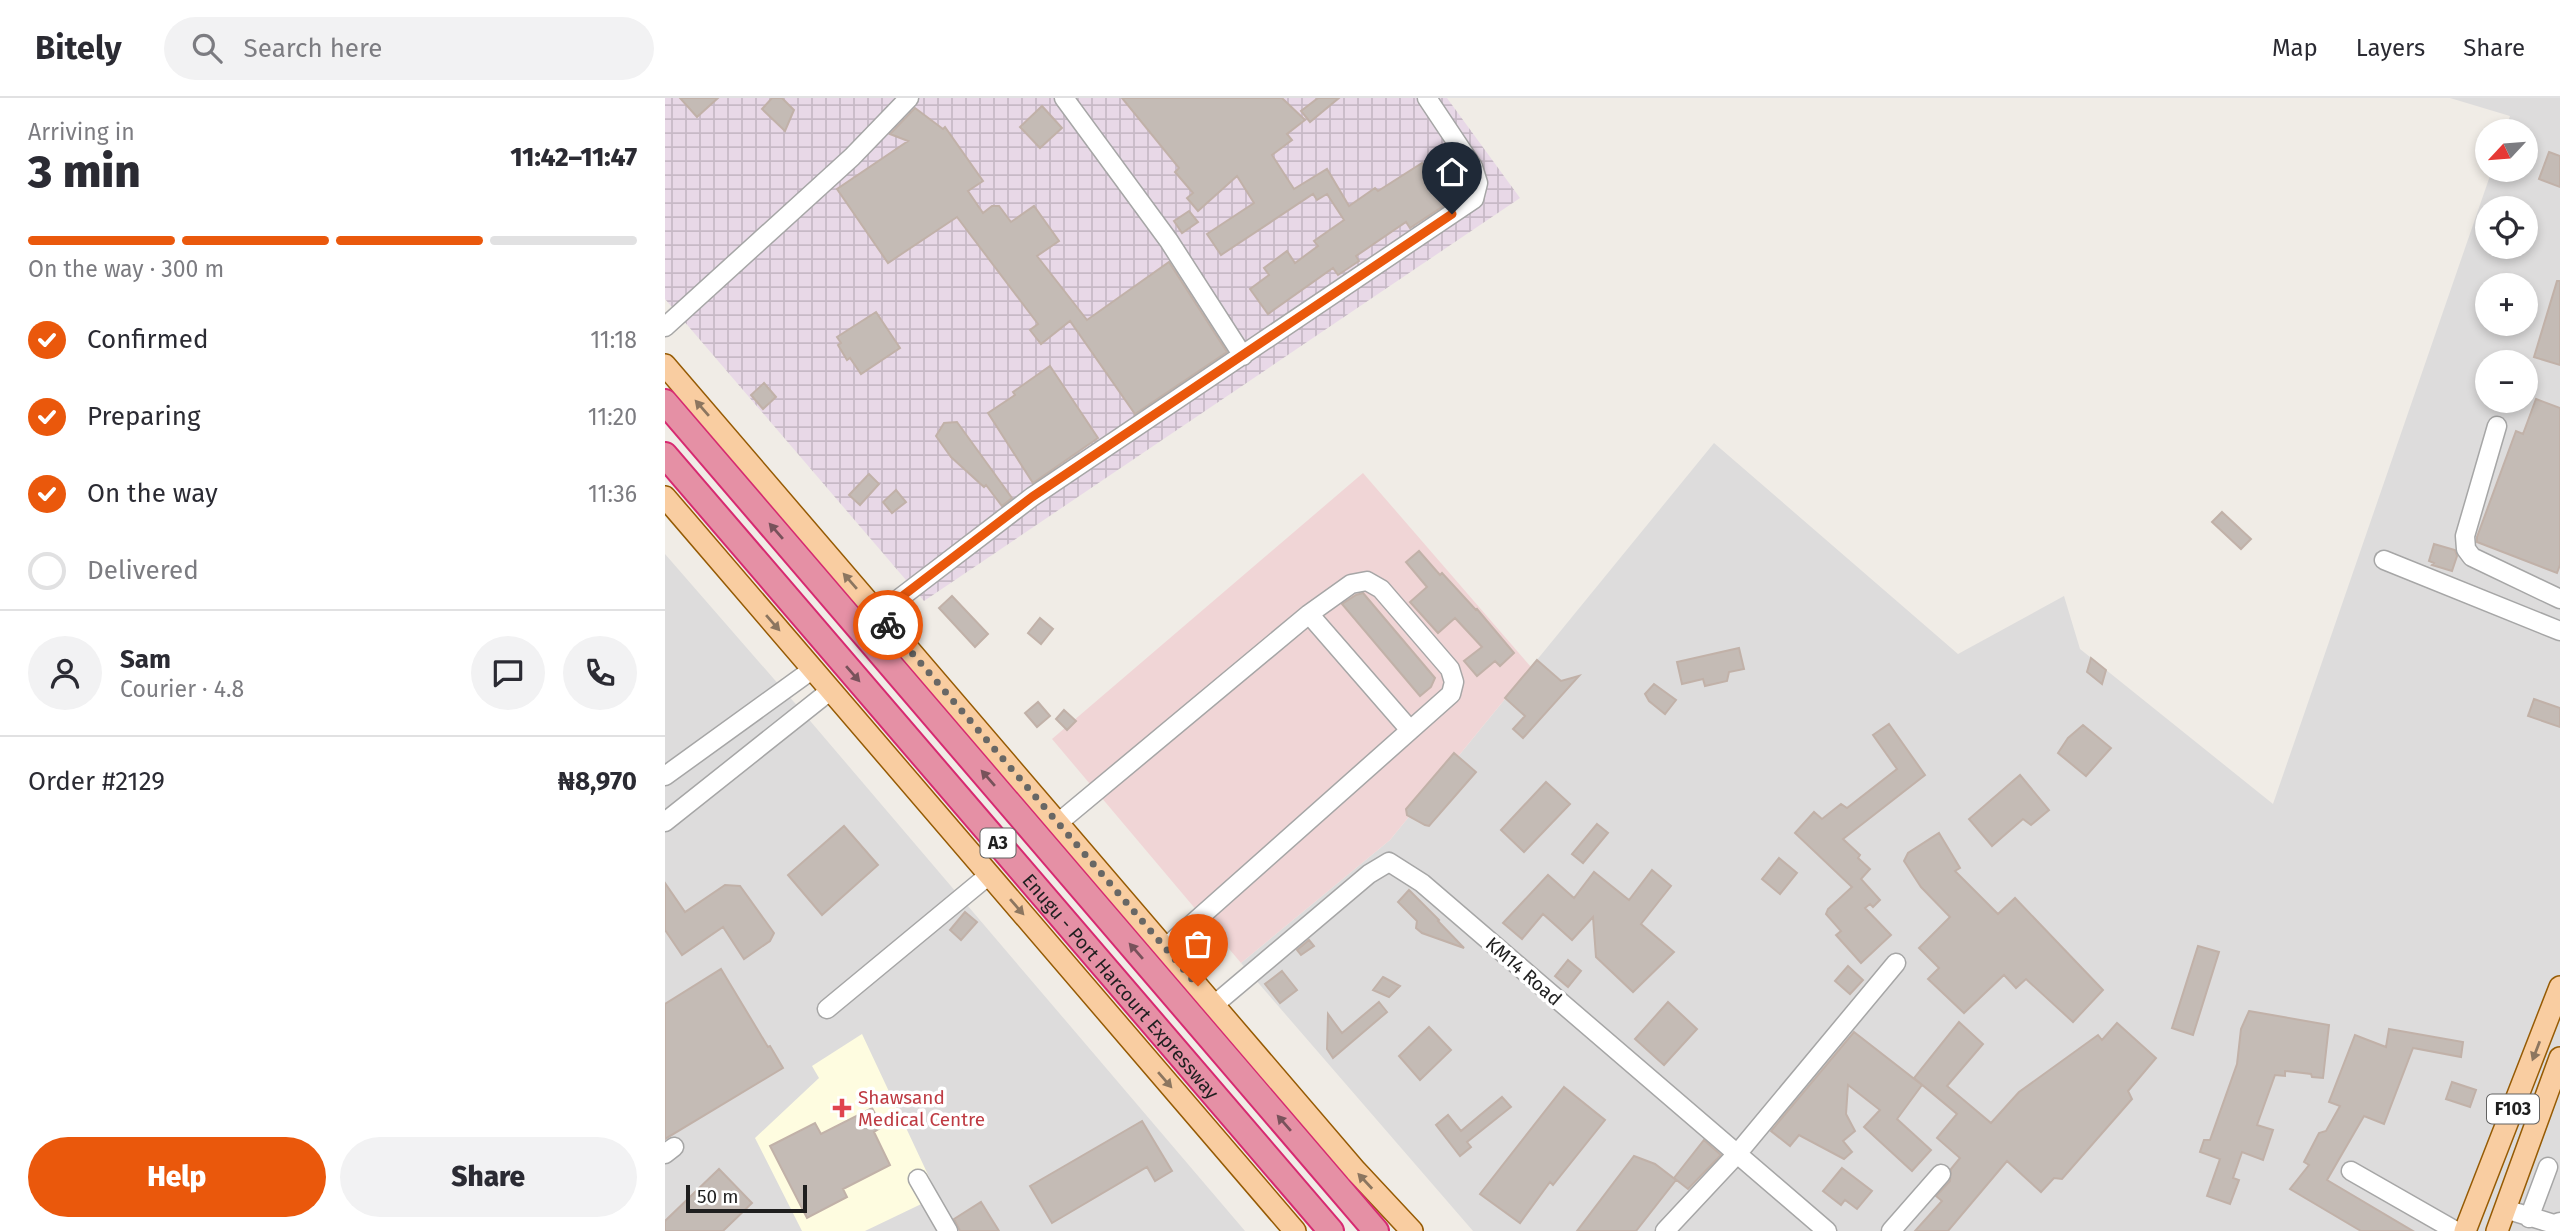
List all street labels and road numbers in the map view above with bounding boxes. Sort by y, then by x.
road number: A3 [981,828,1015,858]
street label: Enugu - Port Harcourt Expressway [1017,869,1224,1104]
street label: KM14 Road [1481,932,1566,1011]
road number: F103 [2487,1094,2539,1124]

